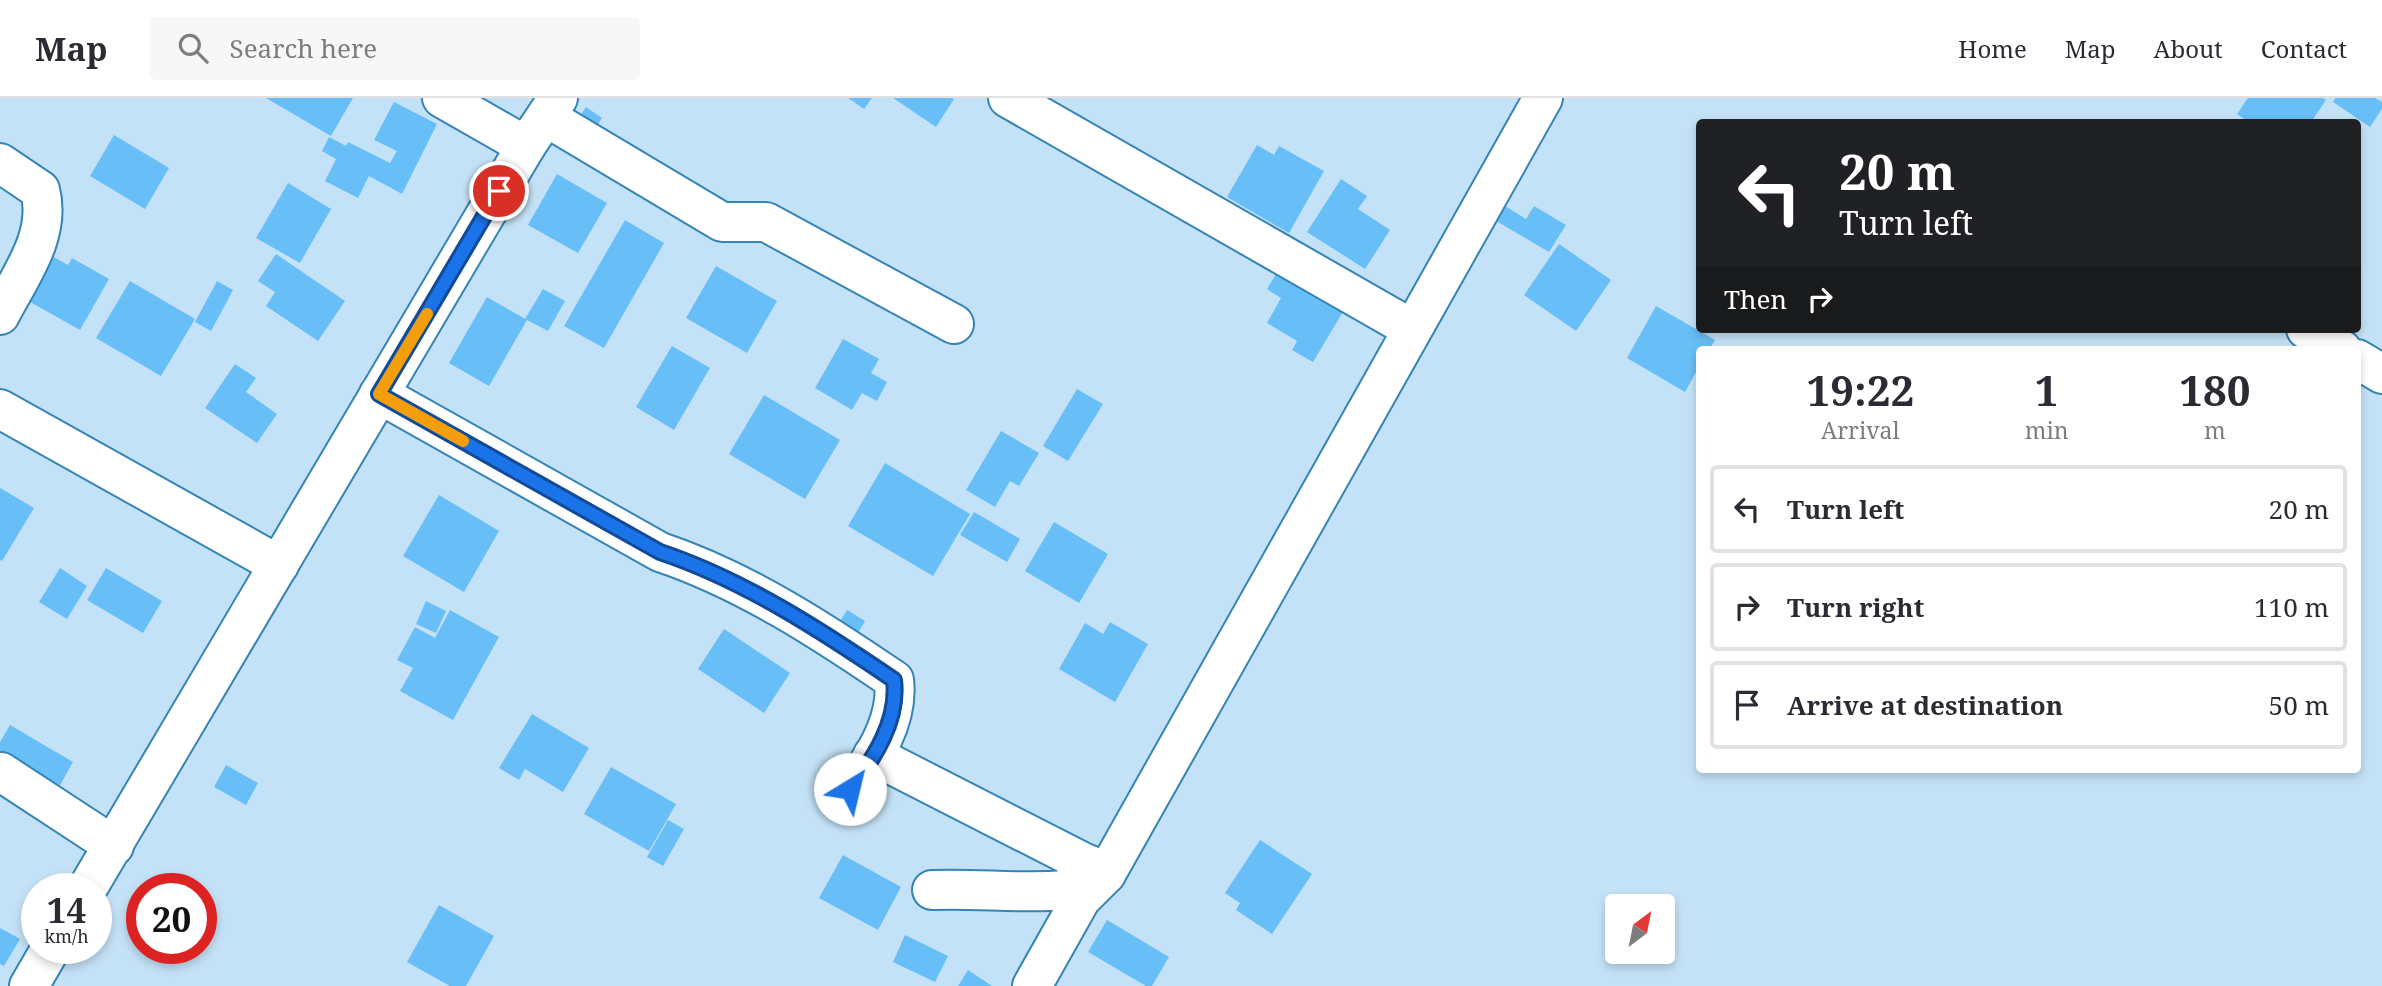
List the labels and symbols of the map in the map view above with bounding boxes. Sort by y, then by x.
pin [469,161,529,221]
position arrow [813,752,887,826]
speed limit sign: 20 [126,873,217,964]
north arrow [1605,894,1675,964]

